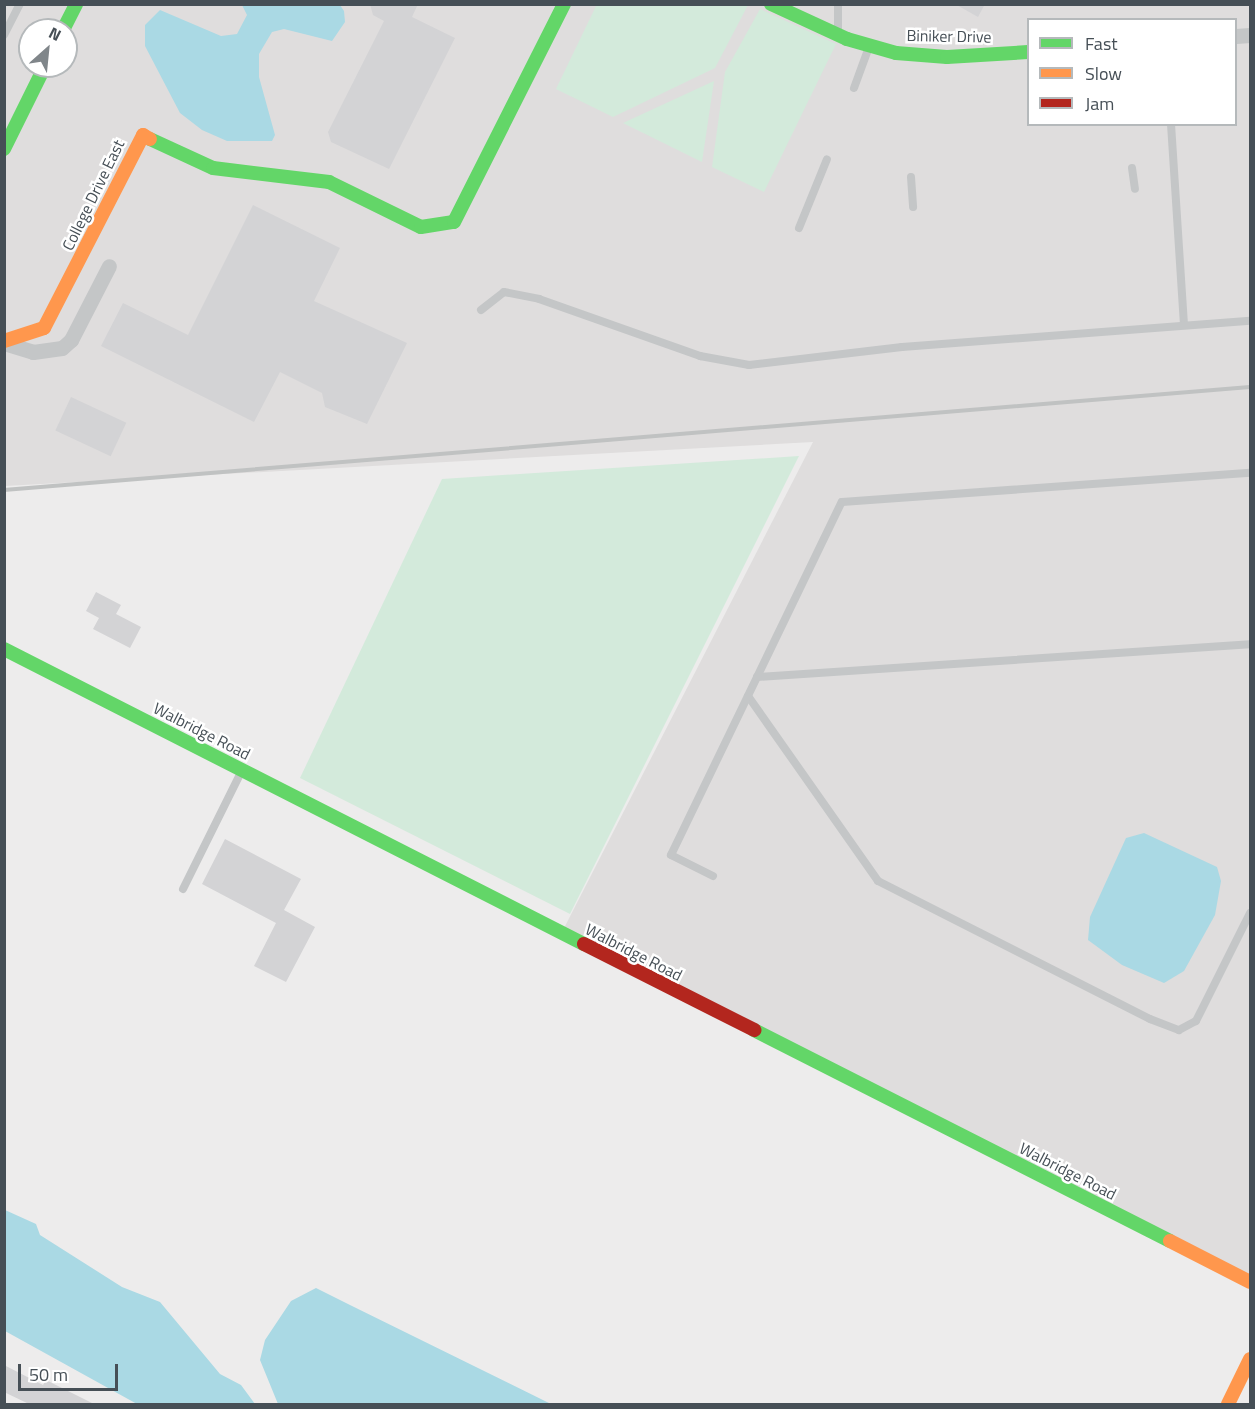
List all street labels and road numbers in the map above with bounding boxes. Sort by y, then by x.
street label: Biniker Drive [906,26,992,46]
street label: College Drive East [58,137,128,253]
street label: Walbridge Road [150,698,254,764]
street label: Walbridge Road [582,919,686,985]
street label: Walbridge Road [1016,1138,1120,1204]

